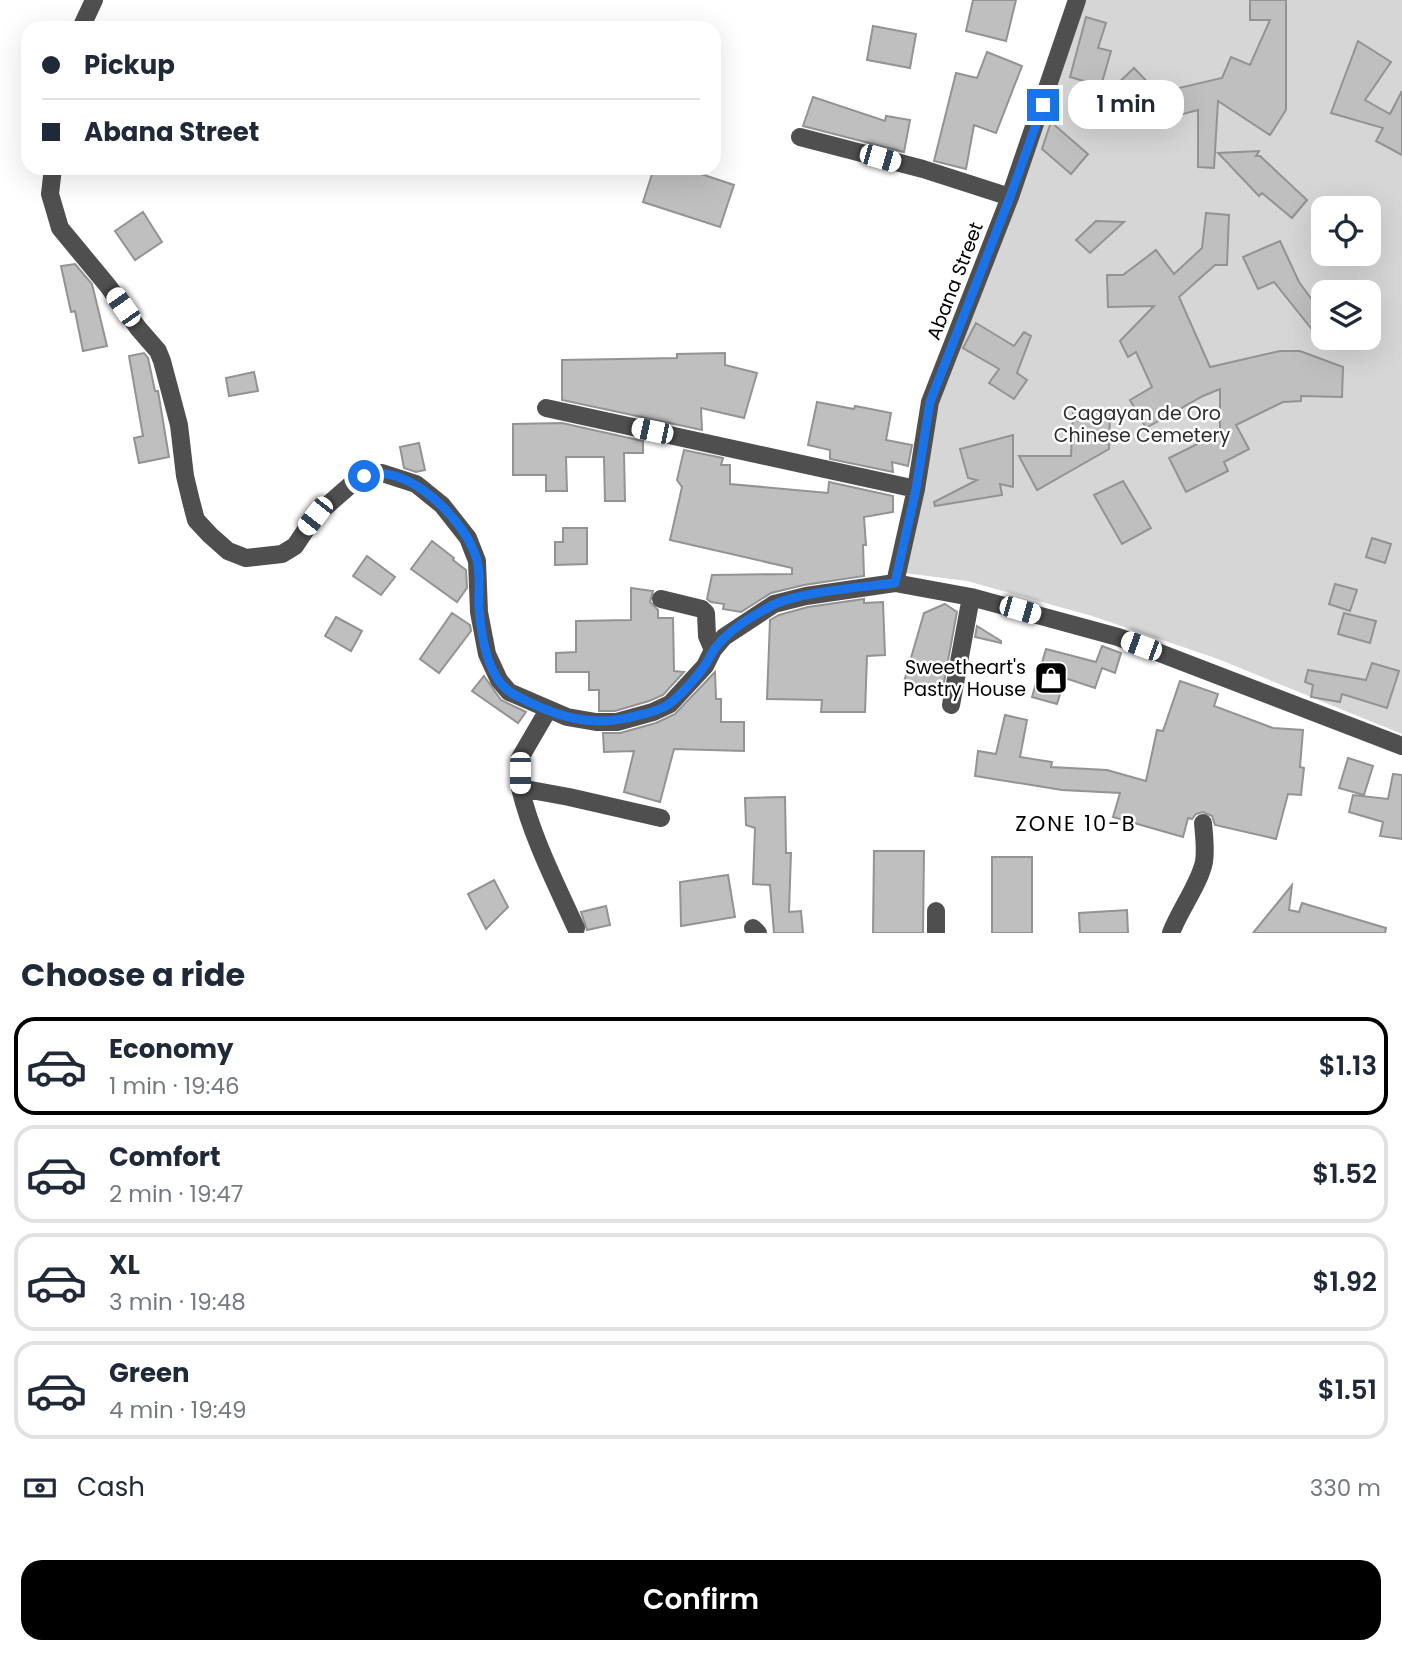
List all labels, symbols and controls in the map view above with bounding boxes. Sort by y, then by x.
text: Pickup [84,47,175,83]
callout: 1 min [1068,80,1183,130]
text: 1 min [1096,88,1156,120]
route end [1027,89,1059,121]
text: Abana Street [84,114,259,150]
car [857,142,904,174]
map controls [1311,196,1381,350]
button: locate [1311,196,1381,266]
street label: Abana Street [920,218,990,344]
button: layers [1311,280,1381,350]
car [103,284,144,330]
park label: Cagayan de Oro Chinese Cemetery [1054,400,1231,449]
car [630,416,675,446]
route start [348,460,380,492]
car [294,493,337,539]
car [997,594,1044,626]
car [1118,629,1165,663]
place label: Sweetheart's Pastry House [903,654,1026,703]
shop icon: Sweetheart's Pastry House [1032,659,1070,697]
car [510,752,531,794]
district label: ZONE 10-B [1015,809,1137,838]
text: Choose a ride [21,952,245,997]
text: Economy [109,1031,233,1067]
icon: car [25,1035,88,1098]
text: $1.13 [1319,1048,1377,1084]
text: 1 min · 19:46 [109,1070,240,1102]
text: Comfort [109,1139,221,1175]
icon: car [25,1143,88,1206]
text: $1.52 [1312,1156,1377,1192]
text: 2 min · 19:47 [109,1178,243,1210]
text: XL [109,1247,140,1283]
icon: car [25,1251,88,1314]
text: $1.92 [1313,1264,1377,1300]
text: 3 min · 19:48 [109,1286,246,1318]
text: Green [109,1355,190,1391]
icon: car [25,1359,88,1422]
text: $1.51 [1318,1372,1377,1408]
text: 4 min · 19:49 [109,1394,247,1426]
icon: cash [21,1469,59,1507]
text: Cash [77,1469,145,1505]
text: 330 m [1310,1472,1381,1504]
button: Confirm [21,1560,1381,1640]

